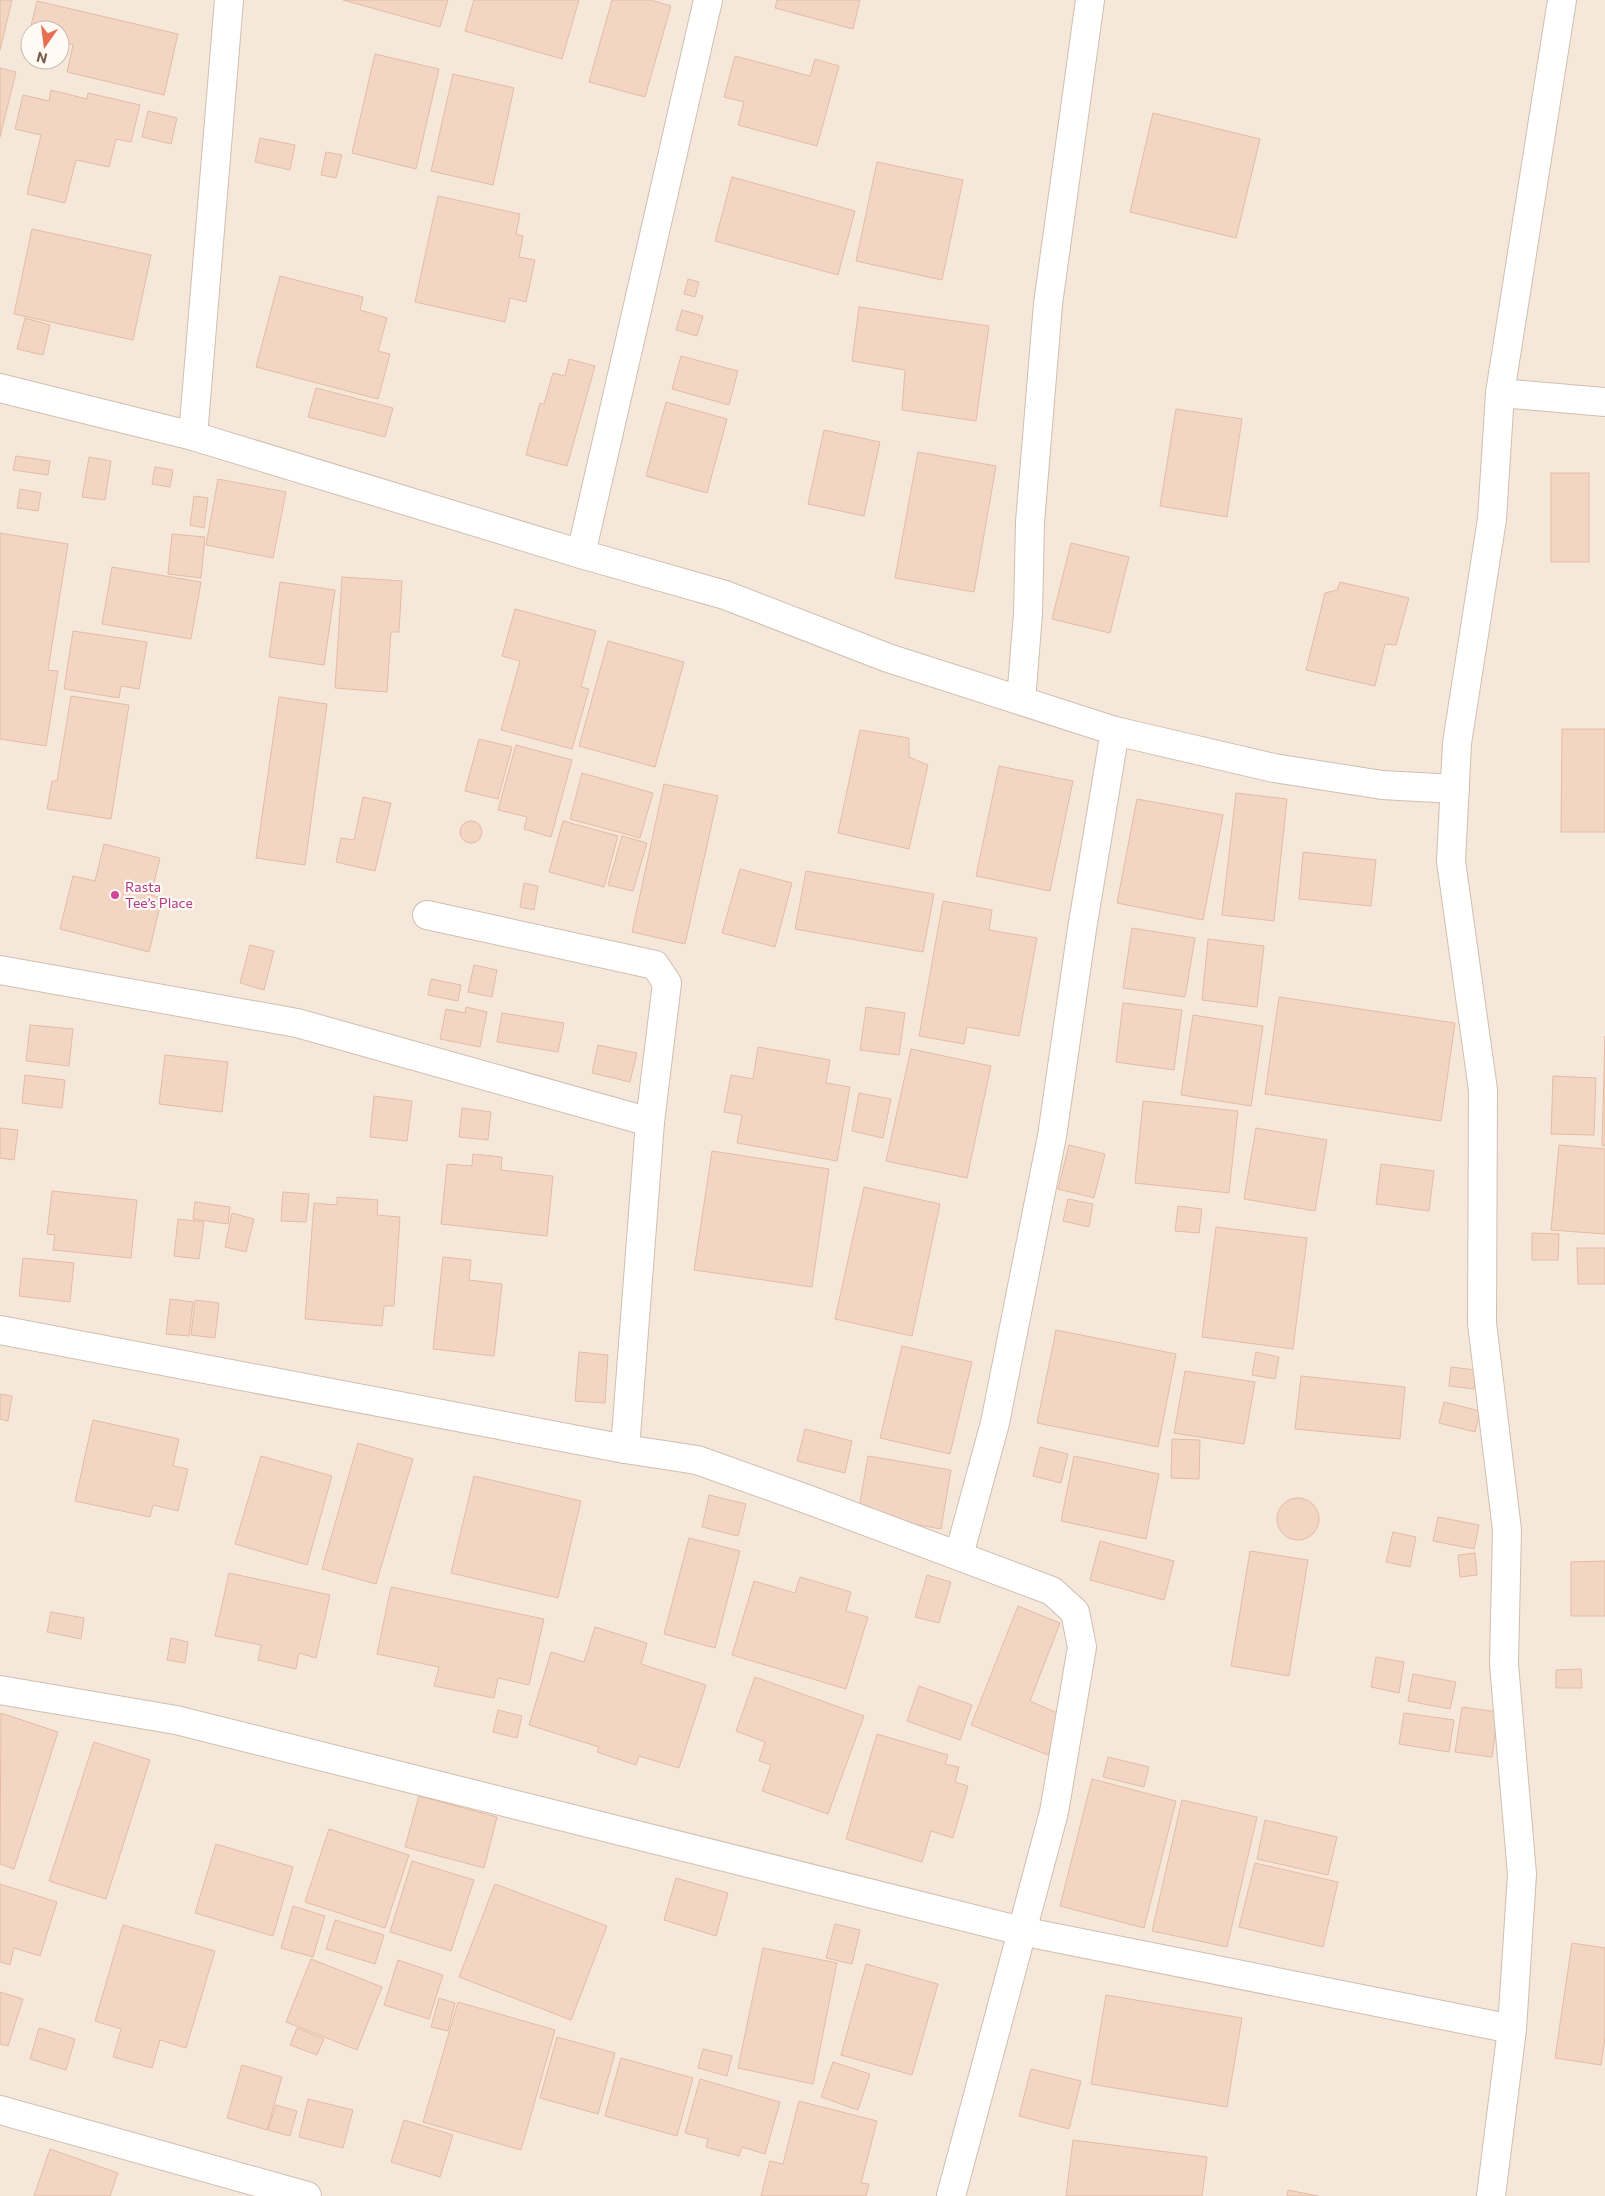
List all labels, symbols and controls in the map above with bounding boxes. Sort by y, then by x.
north arrow [20,20,70,70]
text: N [35,49,49,68]
place label: Rasta Tee’s Place [125,878,193,911]
marker: Rasta Tee’s Place [109,889,121,901]

